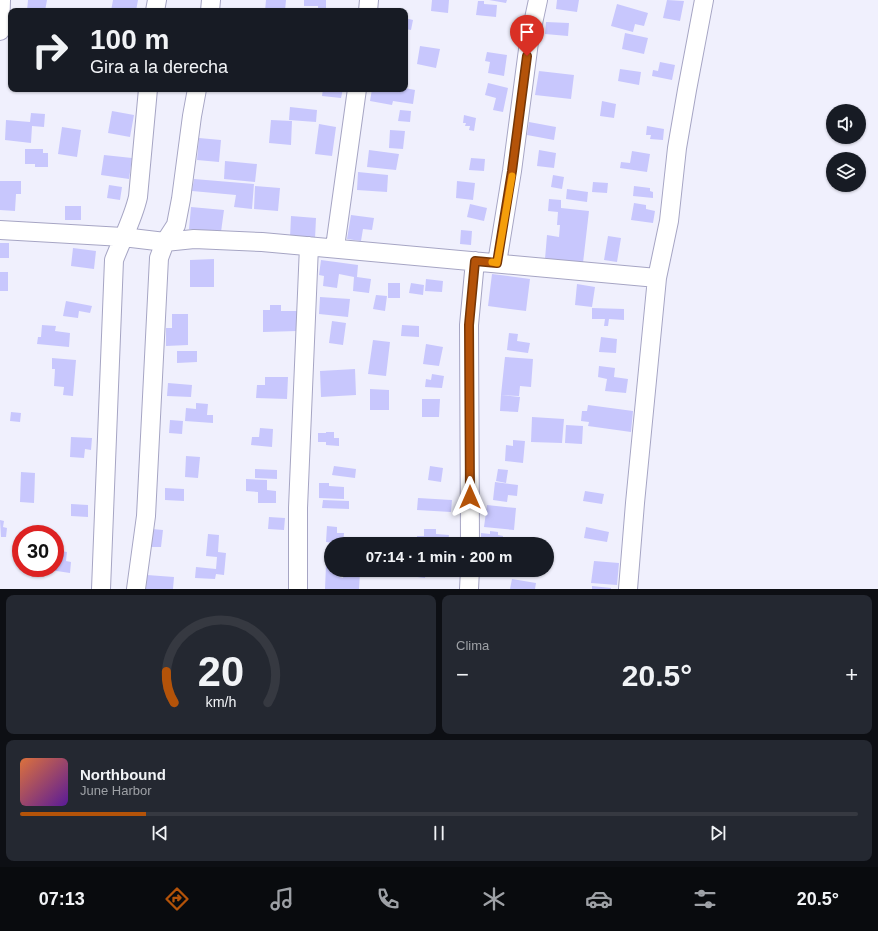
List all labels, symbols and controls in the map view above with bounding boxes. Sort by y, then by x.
pin [510,15,544,56]
icon: arrive [516,21,538,43]
icon: right [24,24,76,76]
text: 100 m [90,24,169,55]
text: Gira a la derecha [90,57,228,77]
map controls [826,104,866,192]
button: sound [826,104,866,144]
button: layers [826,152,866,192]
position arrow [449,476,491,518]
speed limit sign: 30 [12,525,64,577]
text: 07:14 · 1 min · 200 m [366,548,512,565]
text: Clima [456,638,489,653]
text: 20 [198,647,244,694]
text: 20.5° [622,659,692,692]
text: − [456,662,469,687]
text: + [845,662,858,687]
text: km/h [206,693,237,709]
text: Northbound [80,766,166,783]
text: June Harbor [80,783,152,798]
icon: previous [149,822,171,844]
icon: pause [428,822,450,844]
icon: next [707,822,729,844]
icon: directions [163,885,191,913]
icon: music [268,885,296,913]
icon: phone [374,885,402,913]
icon: climate [480,885,508,913]
icon: car [585,885,613,913]
icon: filters [691,885,719,913]
text: 07:13 [39,889,85,909]
text: 20.5° [797,889,839,909]

